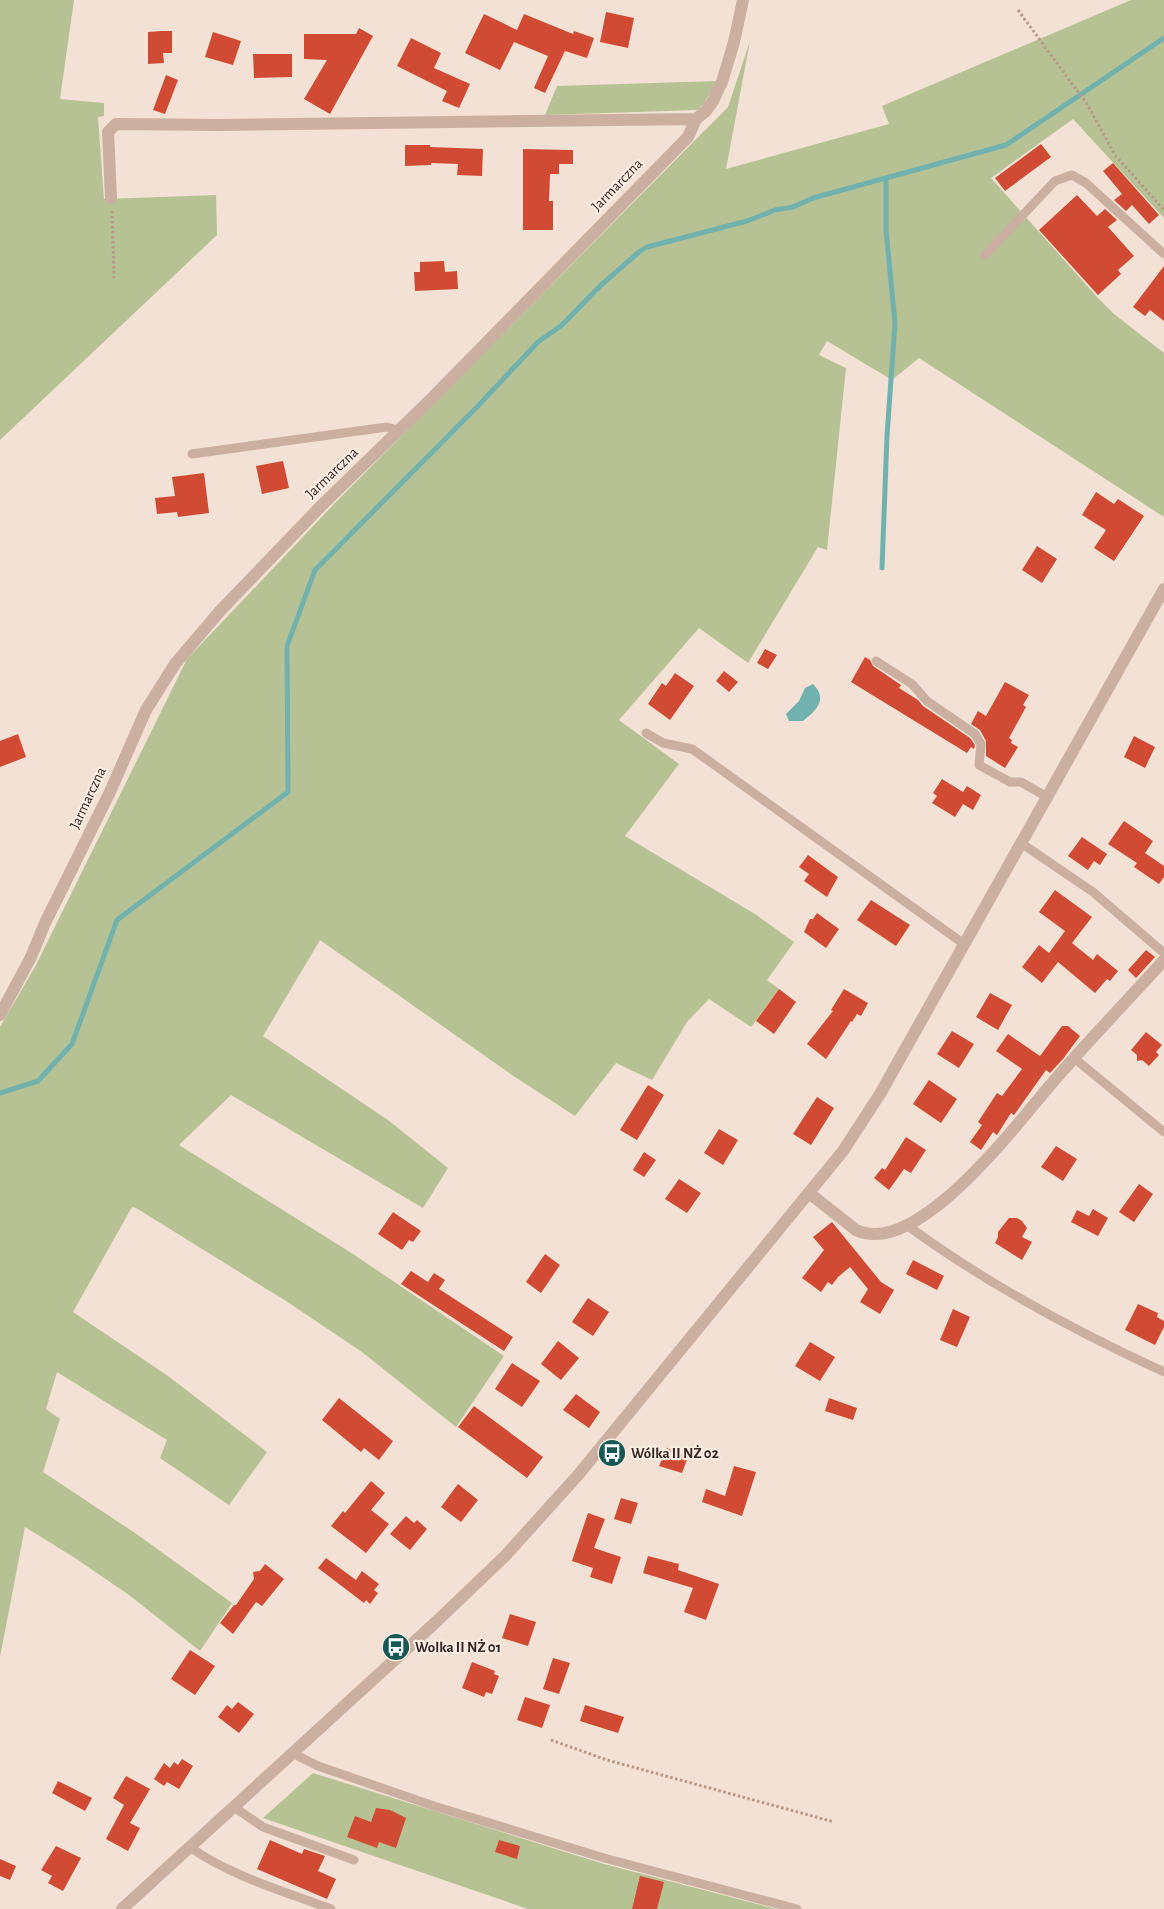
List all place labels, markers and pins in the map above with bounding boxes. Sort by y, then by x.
bus stop icon: Wólka II NŻ 02 [597,1438,627,1468]
place label: Wólka II NŻ 02 [631,1445,719,1461]
bus stop icon: Wolka II NŻ 01 [381,1632,411,1662]
place label: Wolka II NŻ 01 [415,1639,501,1655]

